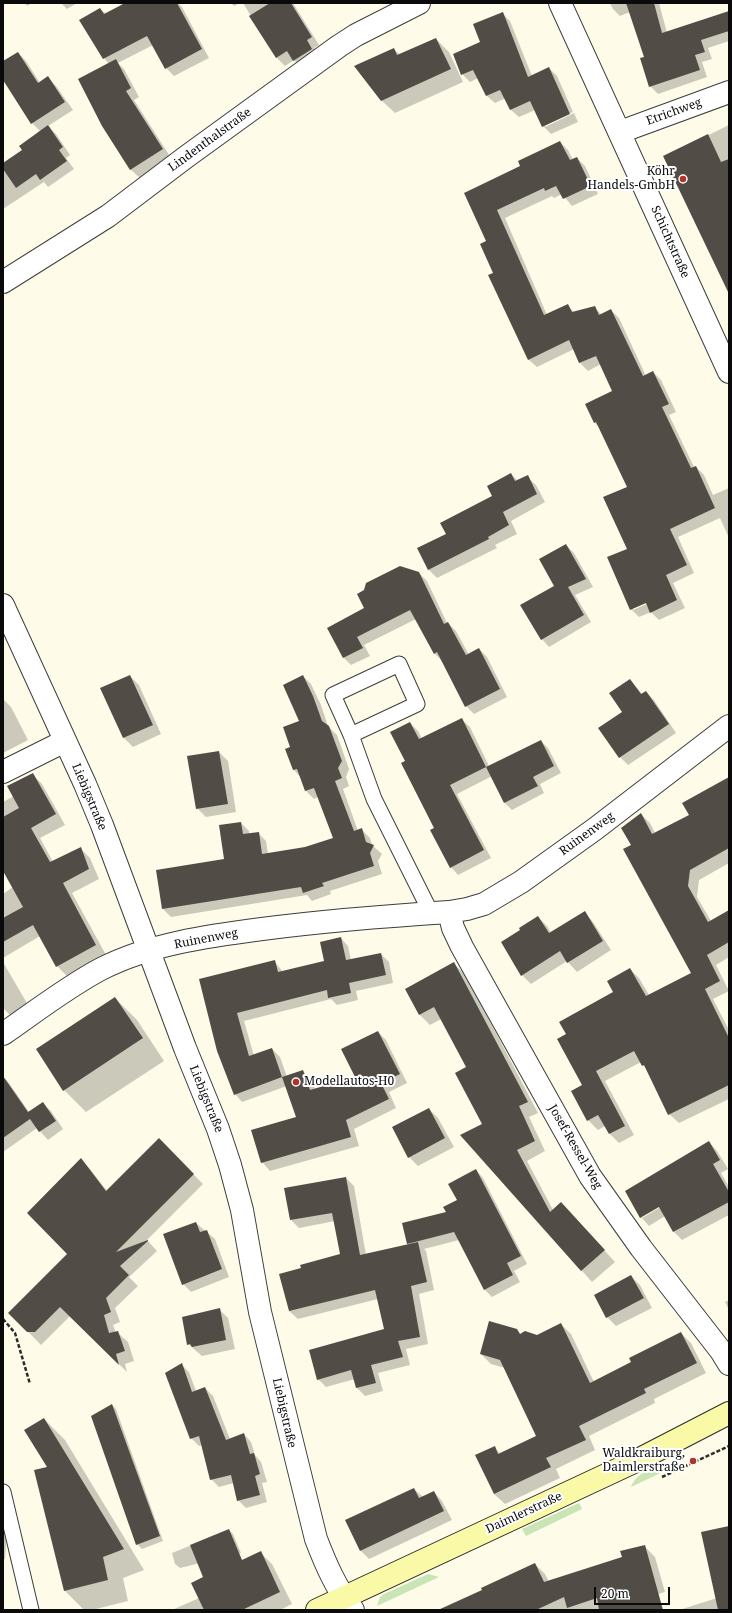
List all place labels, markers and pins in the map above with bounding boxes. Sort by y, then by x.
place label: Köhr Handels-GmbH [588,165,675,193]
marker: Köhr Handels-GmbH [678,174,688,184]
place label: Modellautos-H0 [304,1075,394,1089]
marker: Modellautos-H0 [291,1077,301,1087]
place label: Waldkraiburg, Daimlerstraße [602,1447,685,1475]
marker: Waldkraiburg, Daimlerstraße [688,1456,698,1466]

